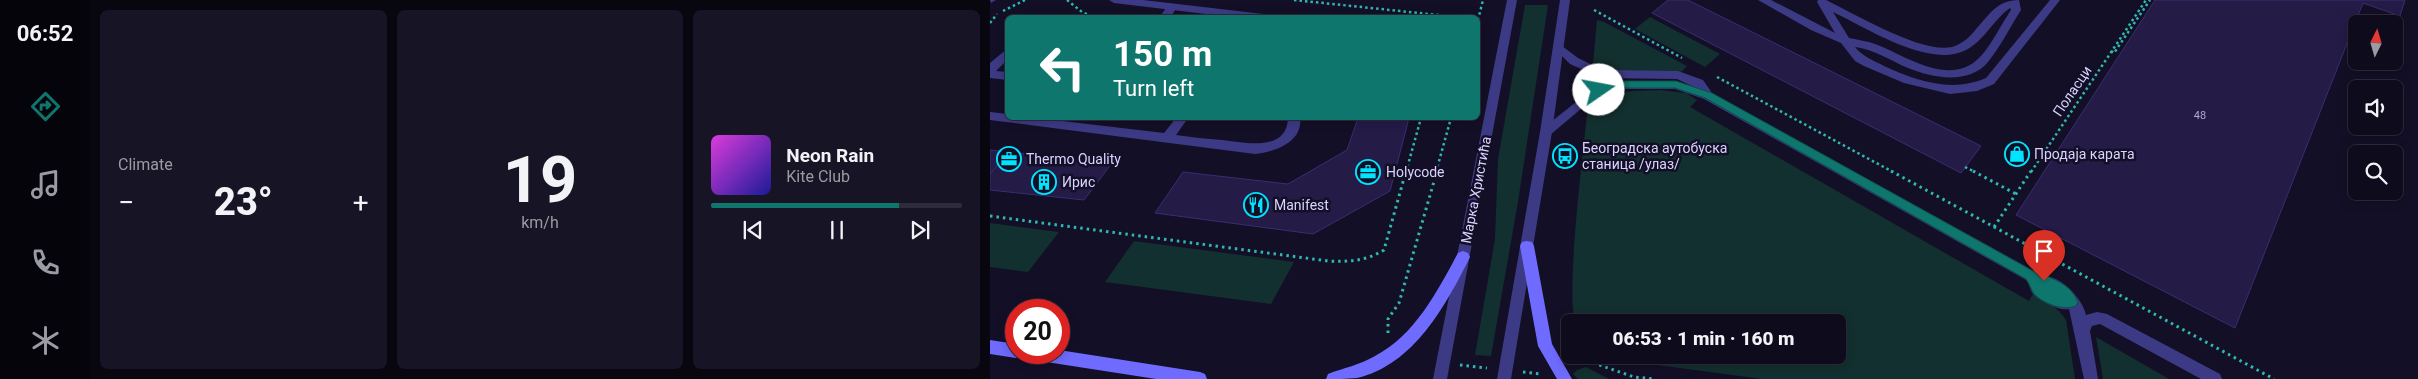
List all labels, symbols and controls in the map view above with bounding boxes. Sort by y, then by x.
north arrow [2348,15,2402,70]
map controls [2348,15,2403,200]
text: 06:52 [17,21,73,46]
text: 150 m [1113,34,1212,75]
icon: left [1030,35,1095,100]
position arrow [1572,63,1624,115]
street label: Поласци [2049,63,2095,119]
text: Turn left [1113,76,1194,101]
button: sound [2348,80,2403,135]
icon: directions [28,89,63,124]
house number: 48 [2194,109,2206,122]
street label: Марка Христића [1458,135,1494,245]
place label: Београдска аутобуска станица /улаз/ [1582,140,1727,172]
shop icon: Продаја карата [2004,141,2030,167]
text: 19 [503,142,577,218]
bus stop icon: Београдска аутобуска станица /улаз/ [1552,143,1578,169]
text: Neon Rain [786,144,874,167]
button: search [2348,145,2403,200]
office icon: Thermo Quality [996,146,1022,172]
place label: Продаја карата [2034,146,2135,162]
place label: Thermo Quality [1026,151,1121,167]
text: Climate [118,155,173,174]
office icon: Holycode [1355,159,1381,185]
place label: Holycode [1386,164,1445,180]
icon: music [28,167,63,202]
text: Kite Club [786,167,850,186]
building icon: Ирис [1031,169,1057,195]
place label: Ирис [1062,174,1095,190]
text: 23° [214,180,273,224]
text: − [118,186,134,219]
text: + [353,186,369,219]
restaurant icon: Manifest [1243,192,1269,218]
place label: Manifest [1274,197,1329,213]
text: km/h [521,213,559,232]
icon: previous [739,216,767,244]
icon: pause [823,216,851,244]
icon: next [906,216,934,244]
pin [2023,230,2065,281]
icon: arrive [2030,237,2058,265]
icon: phone [28,245,63,280]
speed limit sign: 20 [1005,299,1070,364]
icon: climate [28,323,63,358]
text: 06:53 · 1 min · 160 m [1612,327,1795,350]

